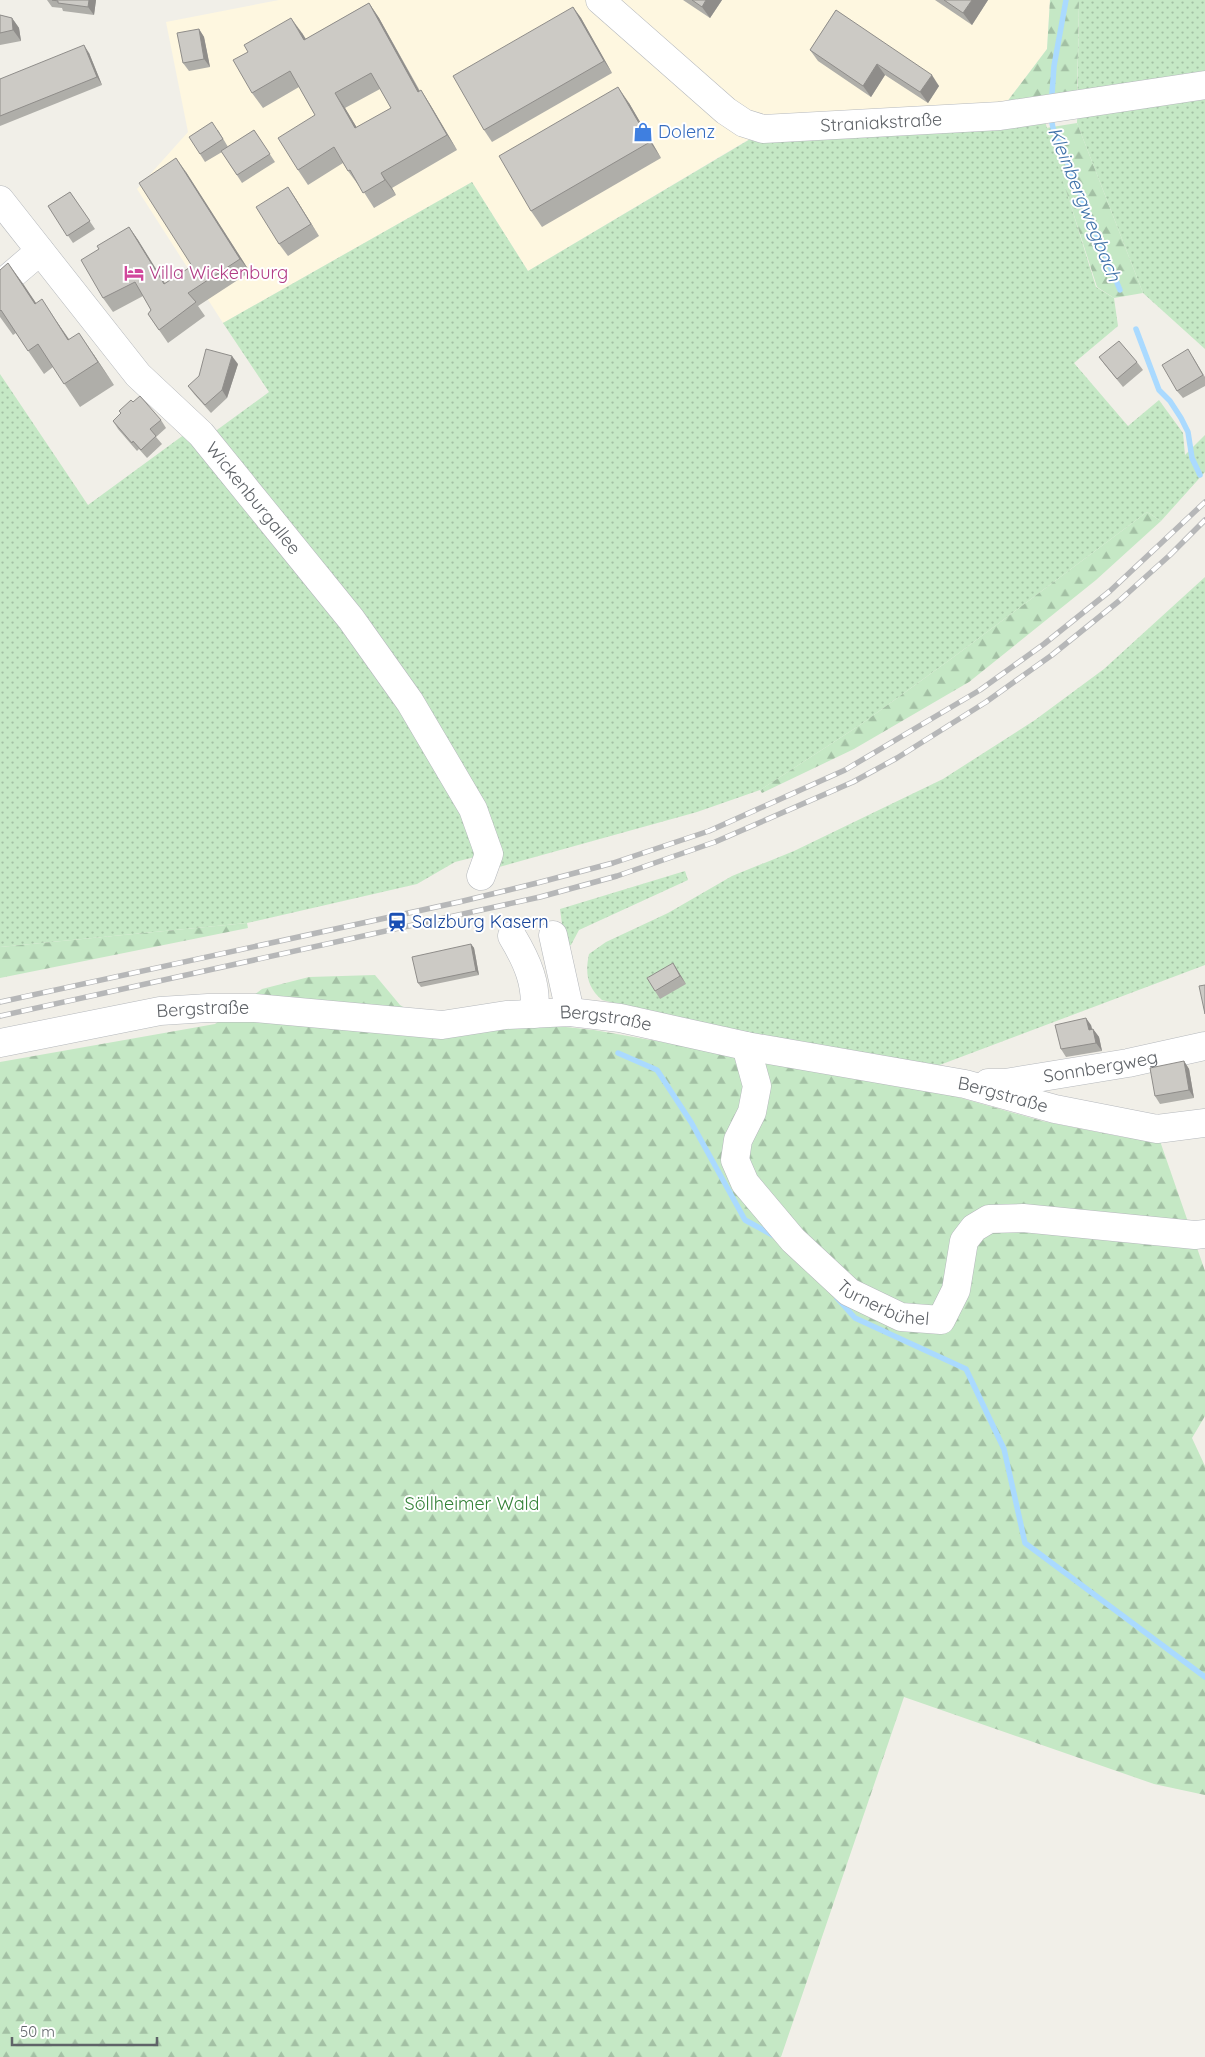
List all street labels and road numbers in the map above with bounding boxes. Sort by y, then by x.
street label: Straniakstraße [820,107,943,137]
street label: Wickenburgallee [201,437,306,559]
street label: Bergstraße [156,996,249,1022]
street label: Bergstraße [559,1000,654,1036]
street label: Sonnbergweg [1042,1045,1160,1088]
street label: Bergstraße [956,1071,1051,1118]
street label: Turnerbühel [832,1274,930,1330]

